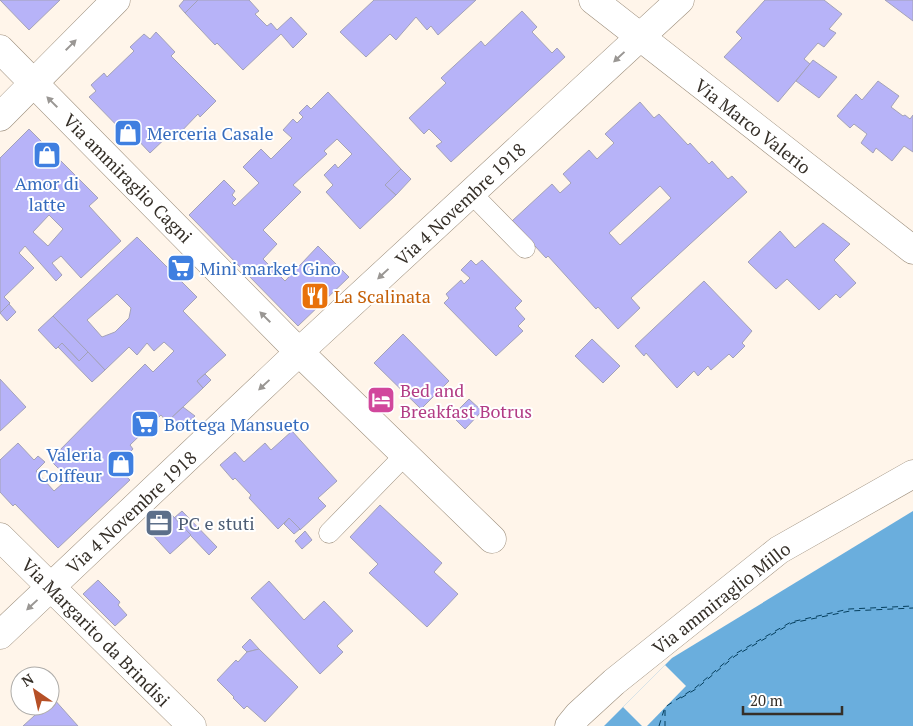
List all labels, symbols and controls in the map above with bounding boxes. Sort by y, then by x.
one-way arrow [65,39,77,51]
one-way arrow [613,51,625,63]
street label: Via Marco Valerio [690,73,816,179]
one-way arrow [46,96,58,108]
street label: Via ammiraglio Cagni [58,108,198,248]
shop icon: Merceria Casale [113,118,143,148]
place label: Merceria Casale [147,121,274,145]
street label: Via 4 Novembre 1918 [390,137,530,271]
shop icon: Amor di latte [32,140,62,170]
place label: Amor di latte [15,171,79,216]
supermarket icon: Mini market Gino [166,253,196,283]
place label: Mini market Gino [200,256,341,280]
one-way arrow [378,268,390,280]
restaurant icon: La Scalinata [300,281,330,311]
place label: La Scalinata [334,284,431,308]
one-way arrow [259,311,271,323]
place label: Bed and Breakfast Botrus [400,378,532,423]
one-way arrow [259,379,271,391]
hotel icon: Bed and Breakfast Botrus [366,385,396,415]
supermarket icon: Bottega Mansueto [130,409,160,439]
place label: Bottega Mansueto [164,412,309,436]
place label: Valeria Coiffeur [37,442,102,487]
street label: Via 4 Novembre 1918 [61,445,201,579]
shop icon: Valeria Coiffeur [106,449,136,479]
office icon: PC e stuti [144,508,174,538]
place label: PC e stuti [178,511,255,535]
street label: Via ammiraglio Millo [647,536,795,660]
street label: Via Margarito da Brindisi [16,552,176,712]
one-way arrow [27,599,39,611]
north arrow [10,666,60,716]
text: N [18,669,37,691]
scale bar [743,684,842,716]
text: 20 m [750,690,783,710]

